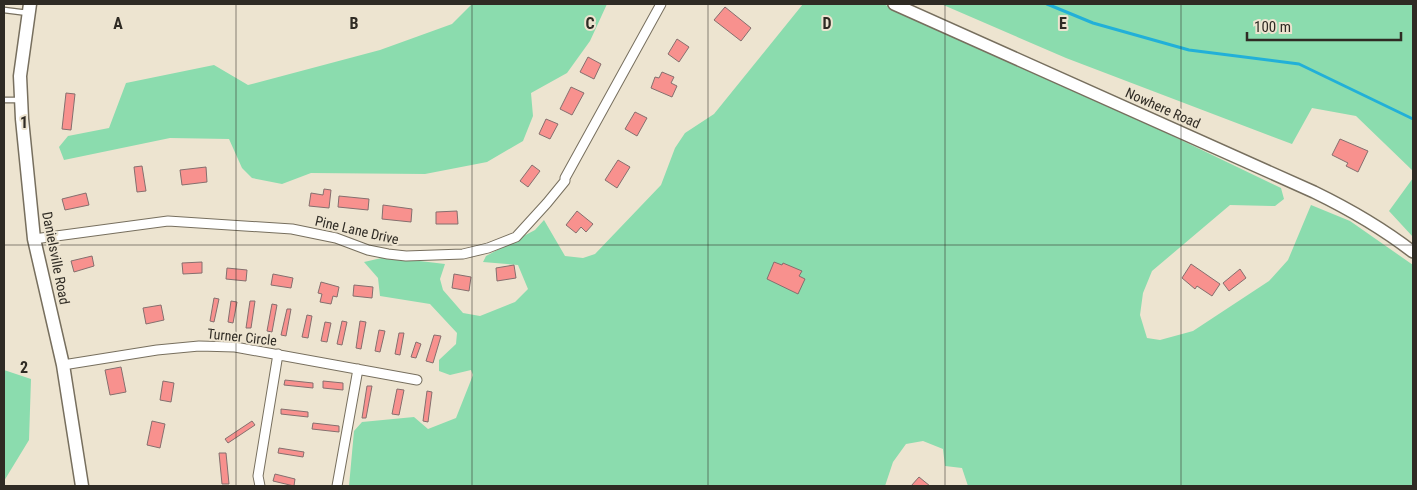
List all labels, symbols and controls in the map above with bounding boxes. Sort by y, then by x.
scale bar [1247,10,1401,42]
text: A [113,14,123,33]
text: B [350,14,359,33]
text: C [585,14,595,33]
text: D [822,14,832,33]
text: E [1059,14,1067,33]
text: 100 m [1254,18,1291,36]
street label: Nowhere Road [1123,84,1203,132]
text: 1 [20,113,28,132]
street label: Danielsville Road [39,210,73,306]
street label: Pine Lane Drive [314,213,401,247]
street label: Turner Circle [206,325,278,349]
text: 2 [20,358,28,377]

